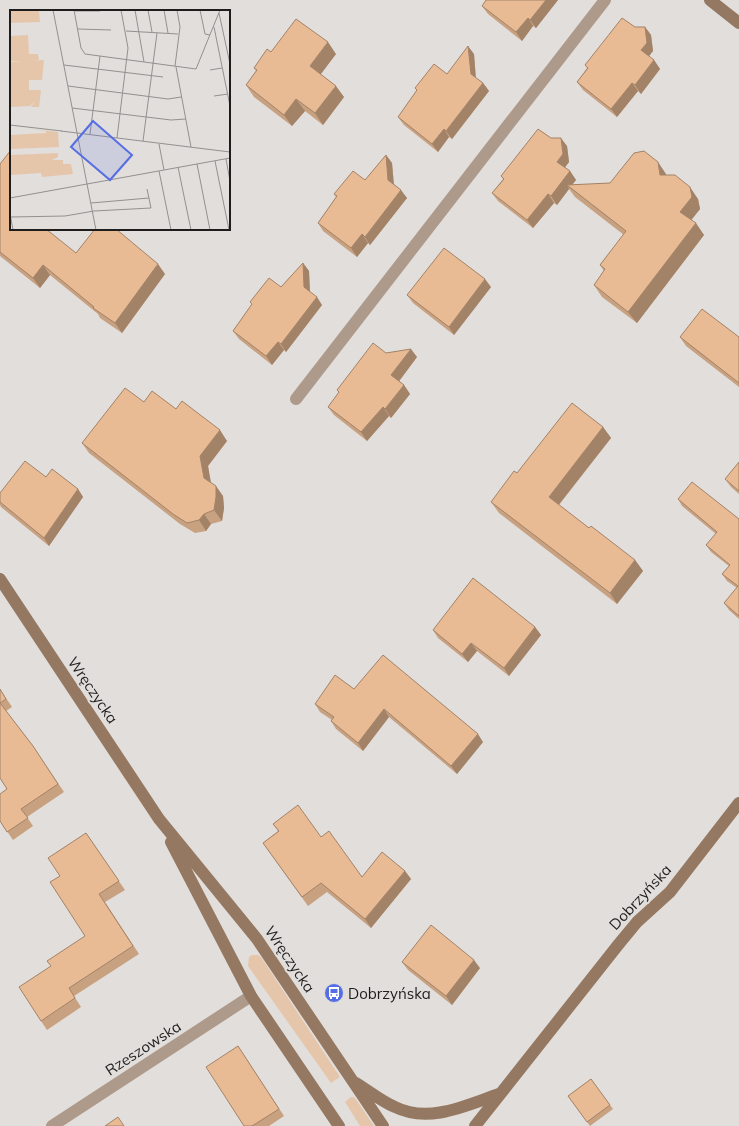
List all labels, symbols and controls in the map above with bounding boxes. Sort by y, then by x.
inset map [10,10,230,230]
street label: Wręczycka [64,653,122,727]
street label: Dobrzyńska [605,860,675,934]
street label: Wręczycka [261,922,319,996]
bus stop icon: Dobrzyńska [323,982,345,1004]
place label: Dobrzyńska [348,984,431,1003]
street label: Rzeszowska [102,1016,184,1080]

